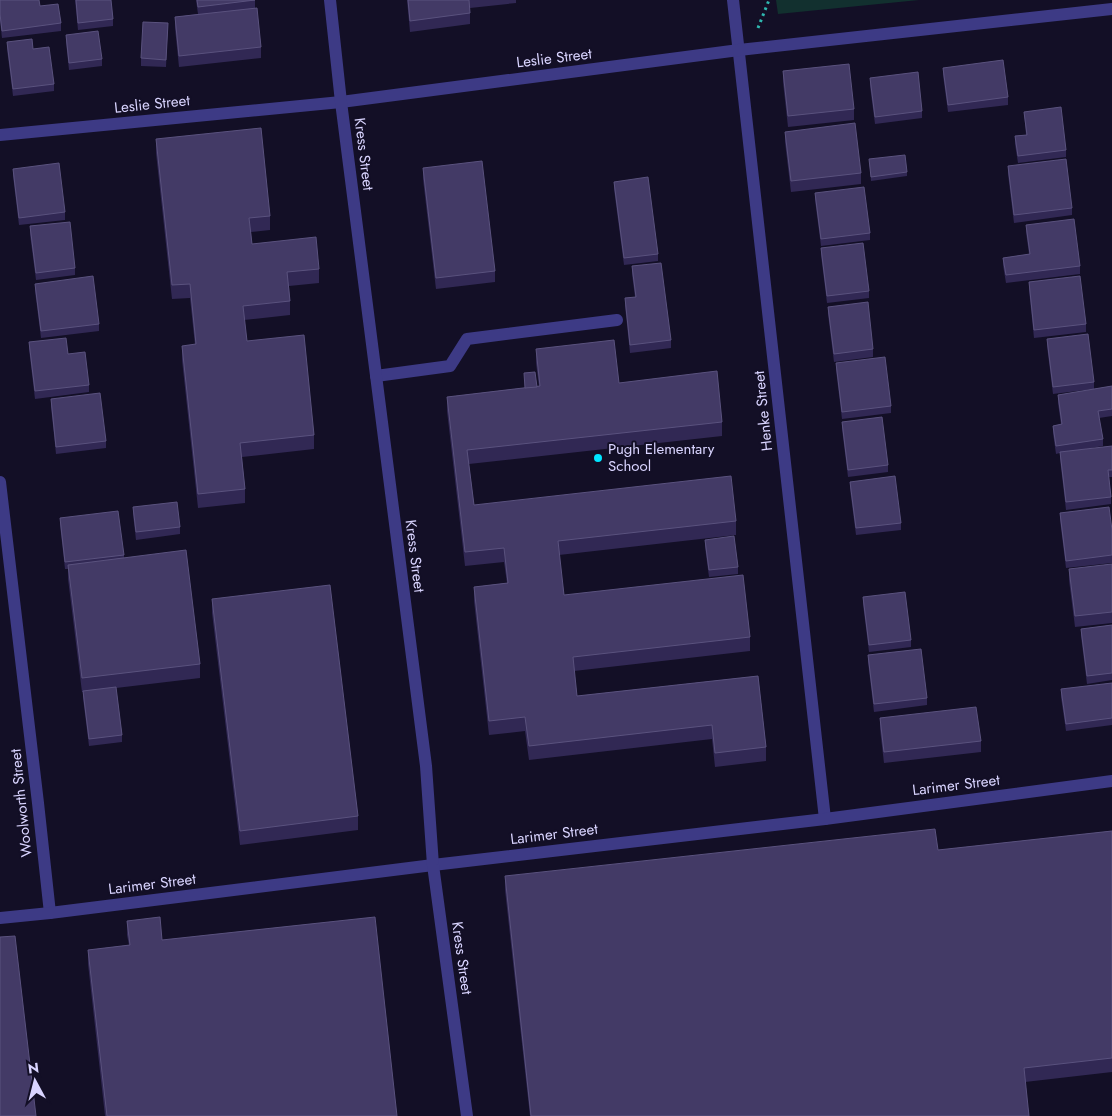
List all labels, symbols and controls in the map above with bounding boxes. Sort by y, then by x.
street label: Leslie Street [515,42,593,74]
street label: Leslie Street [113,89,191,119]
street label: Kress Street [349,116,379,192]
street label: Henke Street [748,369,778,452]
place label: Pugh Elementary School [608,438,715,477]
marker: Pugh Elementary School [592,452,604,464]
street label: Kress Street [400,518,430,594]
street label: Woolworth Street [4,747,38,858]
street label: Larimer Street [911,769,1001,801]
street label: Larimer Street [509,818,599,850]
street label: Larimer Street [107,868,197,900]
street label: Kress Street [446,920,478,996]
north arrow [10,1056,60,1106]
text: N [27,1057,40,1079]

